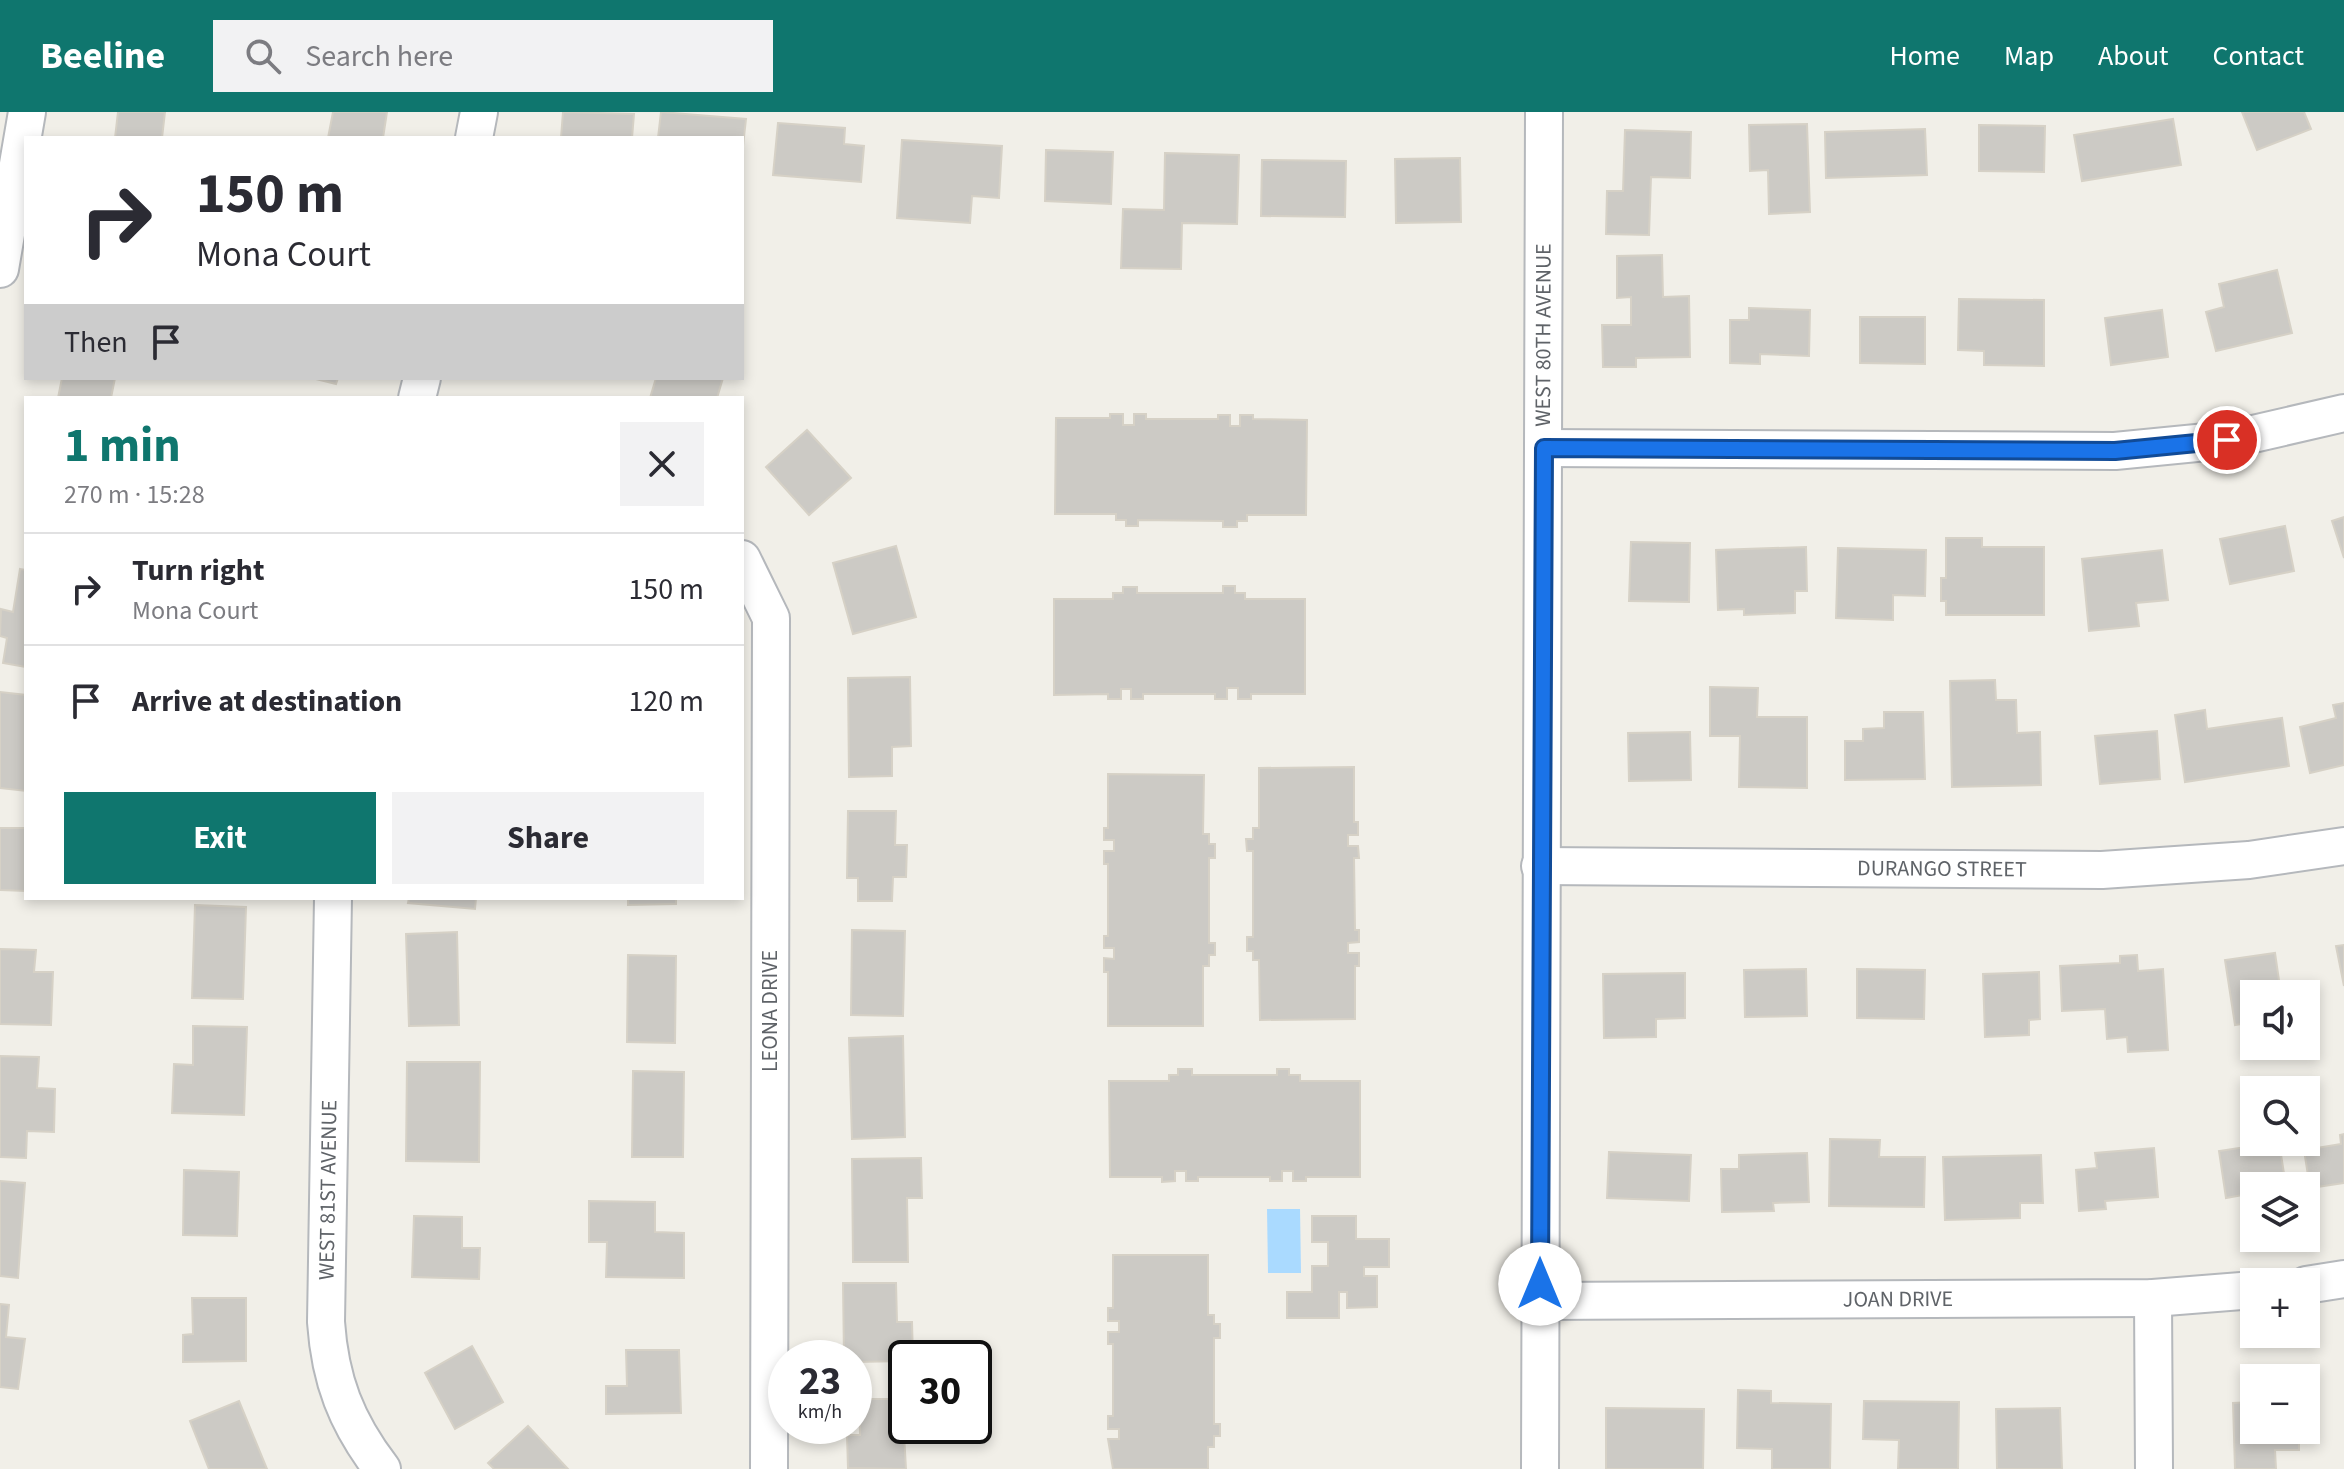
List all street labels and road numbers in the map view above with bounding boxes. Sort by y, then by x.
street label: WEST 80TH AVENUE [1527,243,1560,427]
street label: DURANGO STREET [1857,852,2027,885]
street label: LEONA DRIVE [754,950,786,1072]
street label: WEST 81ST AVENUE [310,1100,346,1280]
street label: JOAN DRIVE [1843,1283,1953,1316]

